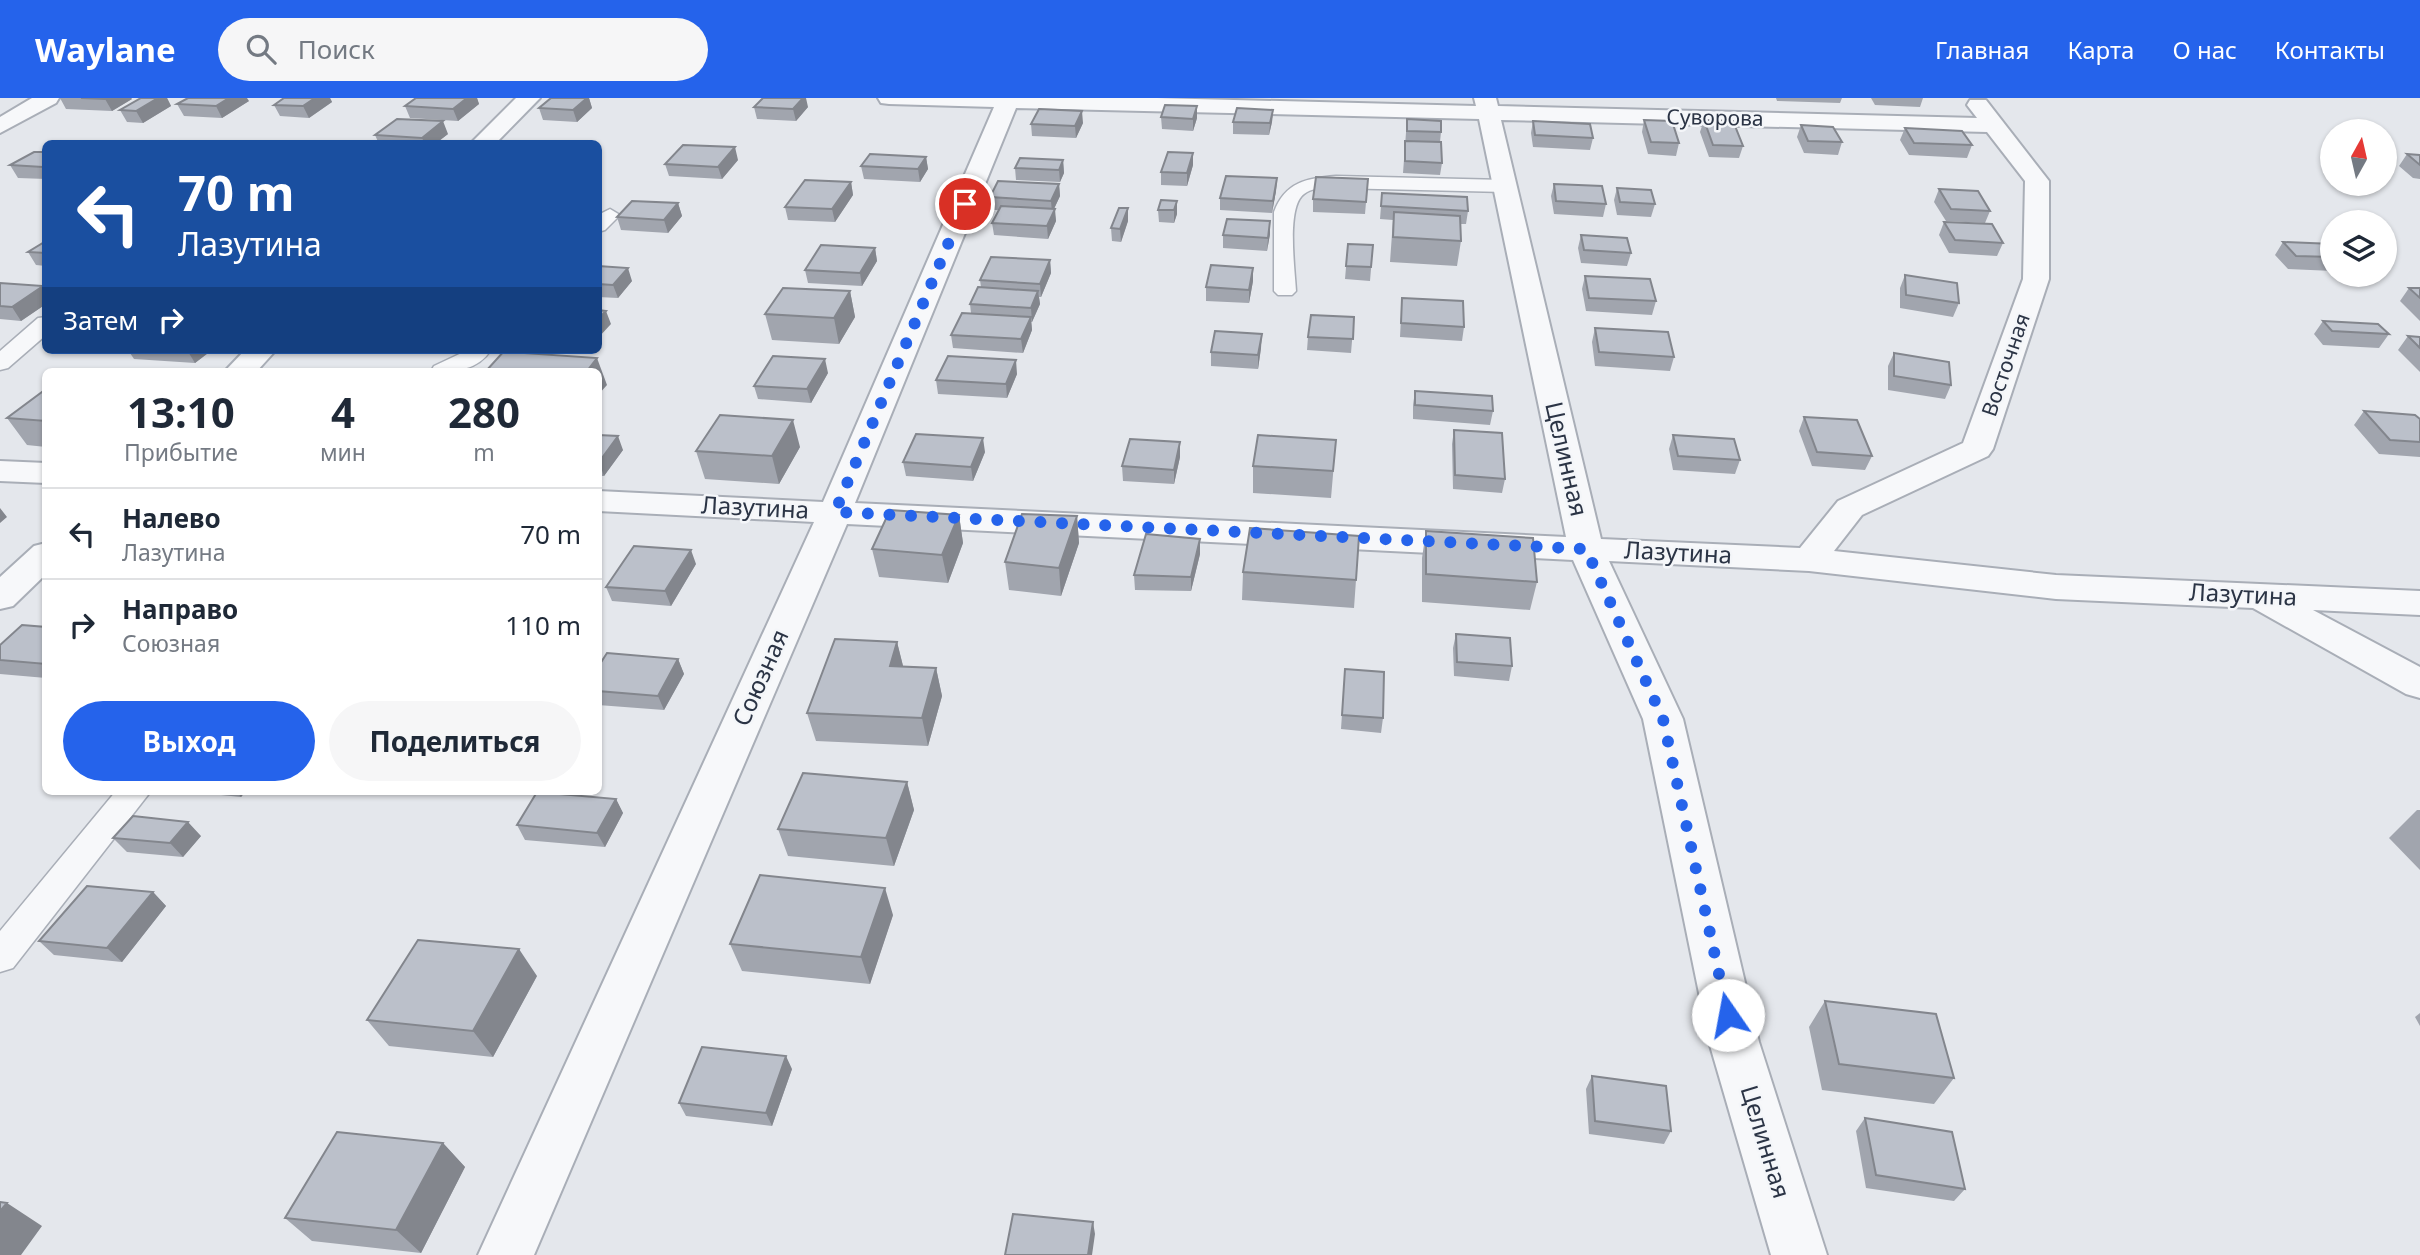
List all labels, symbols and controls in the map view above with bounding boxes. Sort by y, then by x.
search box [218,18,708,81]
text: Waylane [35,27,176,72]
icon: search [242,30,280,68]
text: Поиск [298,31,375,67]
text: Главная [1935,33,2029,66]
text: Карта [2067,33,2134,66]
text: О нас [2172,33,2237,66]
text: Контакты [2275,33,2385,66]
street label: Суворова [1666,102,1764,132]
north arrow [2320,119,2398,196]
map controls [2320,119,2397,287]
text: 70 m [178,159,295,225]
icon: left [63,168,154,259]
pin [935,174,995,234]
icon: arrive [946,185,984,223]
button: layers [2320,210,2397,287]
text: Лазутина [178,222,322,265]
icon: right [152,301,190,339]
text: Затем [63,302,138,338]
street label: Восточная [1974,309,2036,420]
text: 13:10 [127,383,235,440]
text: 4 [331,383,355,440]
text: 280 [448,383,520,440]
street label: Целинная [1538,398,1597,519]
text: Прибытие [124,436,238,468]
text: мин [320,436,366,468]
text: m [473,436,495,468]
street label: Лазутина [700,487,810,526]
text: Налево [122,500,221,536]
icon: left [63,515,101,553]
text: 70 m [520,516,581,552]
street label: Лазутина [1623,532,1733,571]
text: Лазутина [122,536,225,568]
street label: Лазутина [2188,574,2298,613]
text: Направо [122,591,238,627]
icon: right [63,606,101,644]
text: 110 m [505,607,581,643]
street label: Союзная [724,624,796,731]
text: Союзная [122,627,220,659]
button: Выход [63,701,315,781]
button: Поделиться [329,701,581,781]
position arrow [1691,978,1765,1052]
street label: Целинная [1734,1081,1799,1202]

